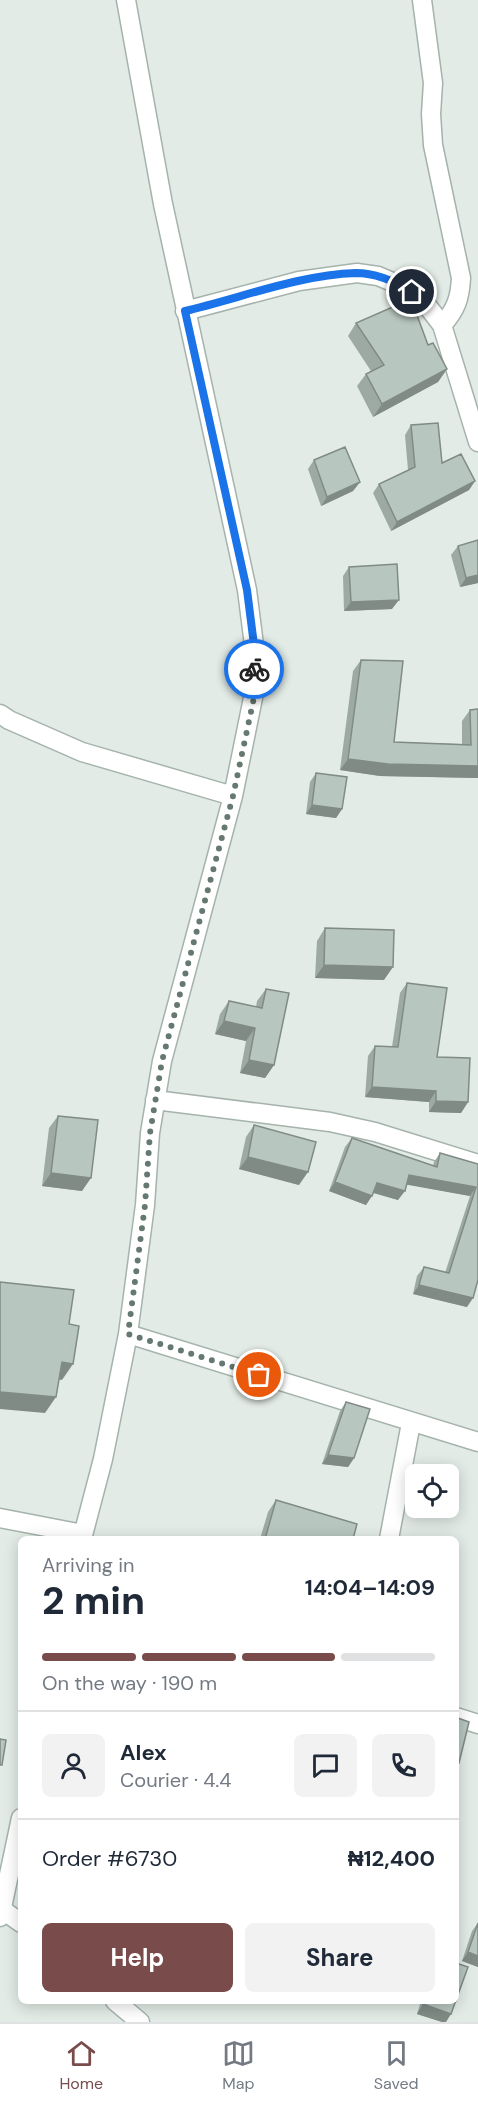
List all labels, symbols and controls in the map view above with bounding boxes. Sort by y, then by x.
pin [386,266,437,317]
icon: home [395,275,428,308]
courier [224,639,284,699]
icon: bike [238,653,271,686]
pin [233,1349,284,1400]
icon: bag [242,1358,275,1391]
map controls [405,1464,459,1518]
button: locate [405,1464,459,1518]
text: Arriving in [42,1552,134,1578]
text: 14:04–14:09 [305,1573,435,1602]
text: 2 min [42,1575,145,1626]
text: On the way · 190 m [42,1670,217,1696]
button: person [42,1734,105,1797]
button: chat [294,1734,357,1797]
button: phone [372,1734,435,1797]
text: Alex [120,1738,167,1767]
text: Courier · 4.4 [120,1767,231,1793]
text: Order #6730 [42,1844,177,1873]
text: ₦12,400 [348,1844,435,1873]
button: Help [42,1923,233,1992]
button: Share [245,1923,435,1992]
tab: Home [59,2037,103,2094]
tab: Map [222,2037,255,2094]
tab: Saved [374,2037,419,2094]

